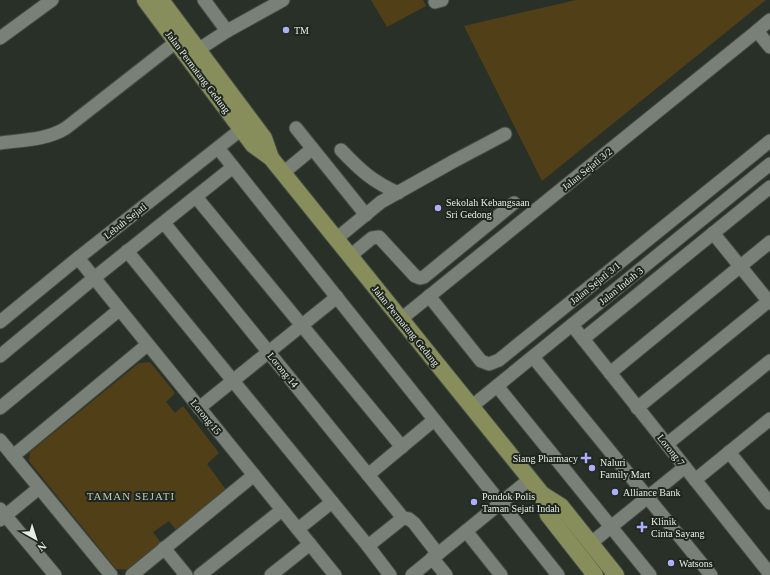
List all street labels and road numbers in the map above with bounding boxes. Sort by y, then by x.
street label: Jalan Permatang Gedung [164,29,232,115]
street label: Jalan Sejati 3/2 [560,145,614,193]
street label: Lebuh Sejati [102,201,149,241]
street label: Jalan Sejati 3/1 [568,259,622,307]
street label: Jalan Indah 3 [597,265,645,307]
street label: Jalan Permatang Gedung [370,284,442,368]
street label: Lorong 14 [266,350,300,390]
street label: Lorong 15 [189,397,223,437]
street label: Lorong 7 [655,432,687,468]

